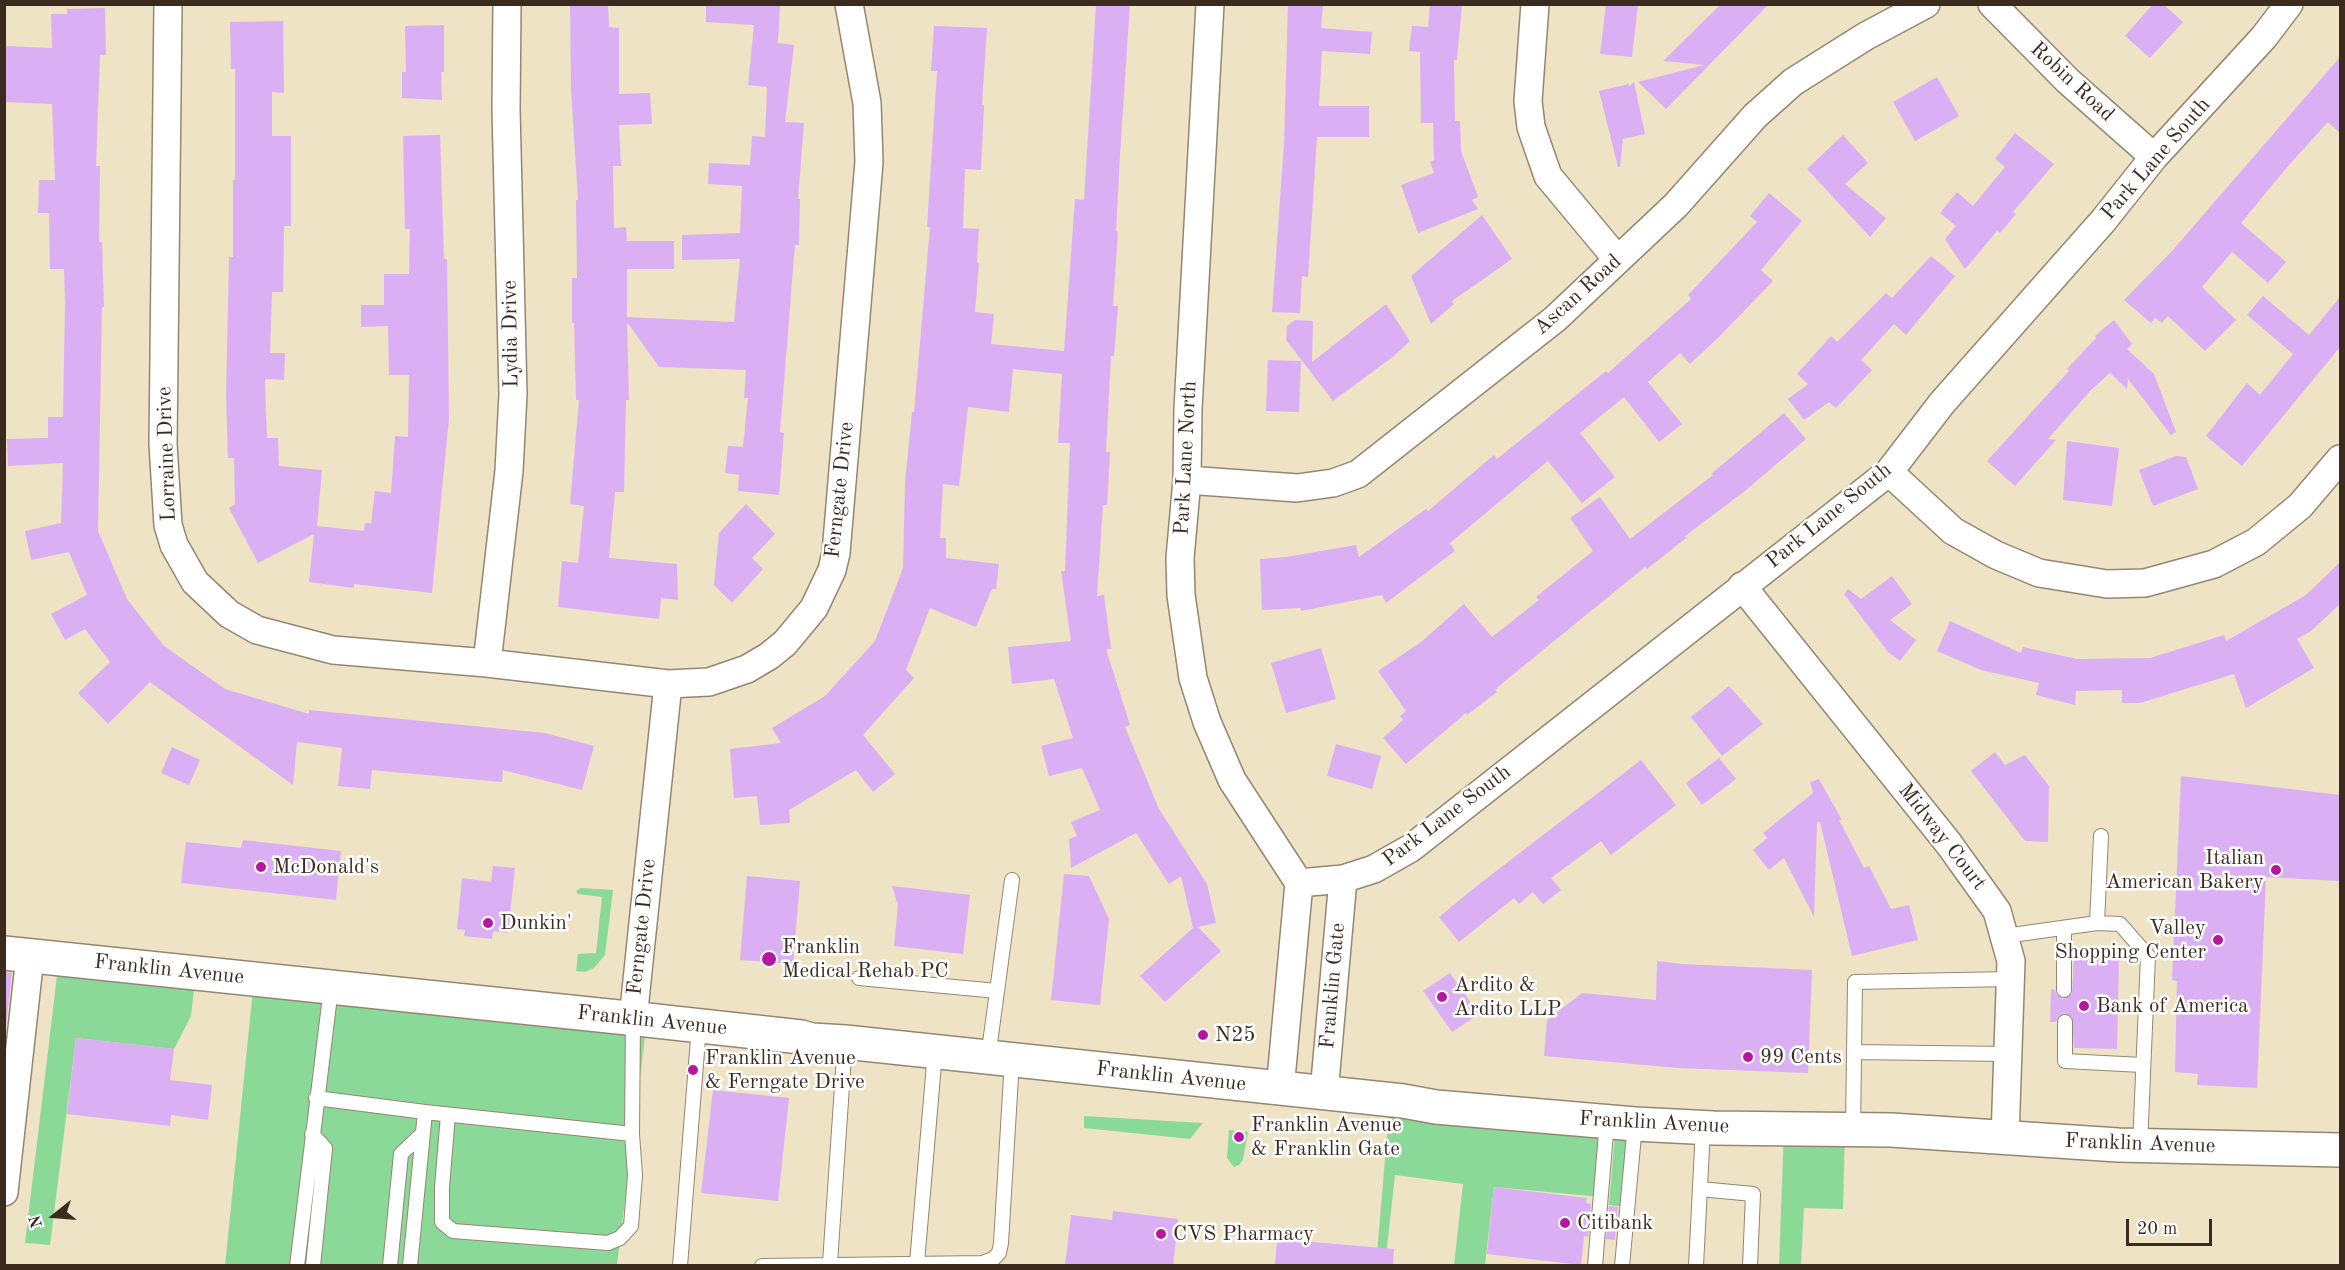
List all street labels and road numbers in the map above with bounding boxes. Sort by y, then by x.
street label: Robin Road [2025,37,2119,127]
street label: Park Lane South [2096,93,2216,225]
street label: Ascan Road [1529,249,1627,341]
street label: Lydia Drive [497,280,525,388]
street label: Park Lane North [1169,380,1203,536]
street label: Lorraine Drive [152,386,182,522]
street label: Ferngate Drive [820,420,860,560]
street label: Park Lane South [1761,458,1897,574]
street label: Park Lane South [1378,760,1516,872]
street label: Midway Court [1892,779,1992,895]
street label: Ferngate Drive [622,857,662,997]
street label: Franklin Gate [1315,922,1351,1050]
street label: Franklin Avenue [93,950,245,990]
street label: Franklin Avenue [576,1001,728,1041]
street label: Franklin Avenue [1095,1057,1247,1097]
street label: Franklin Avenue [1578,1106,1730,1140]
street label: Franklin Avenue [2064,1129,2216,1159]

